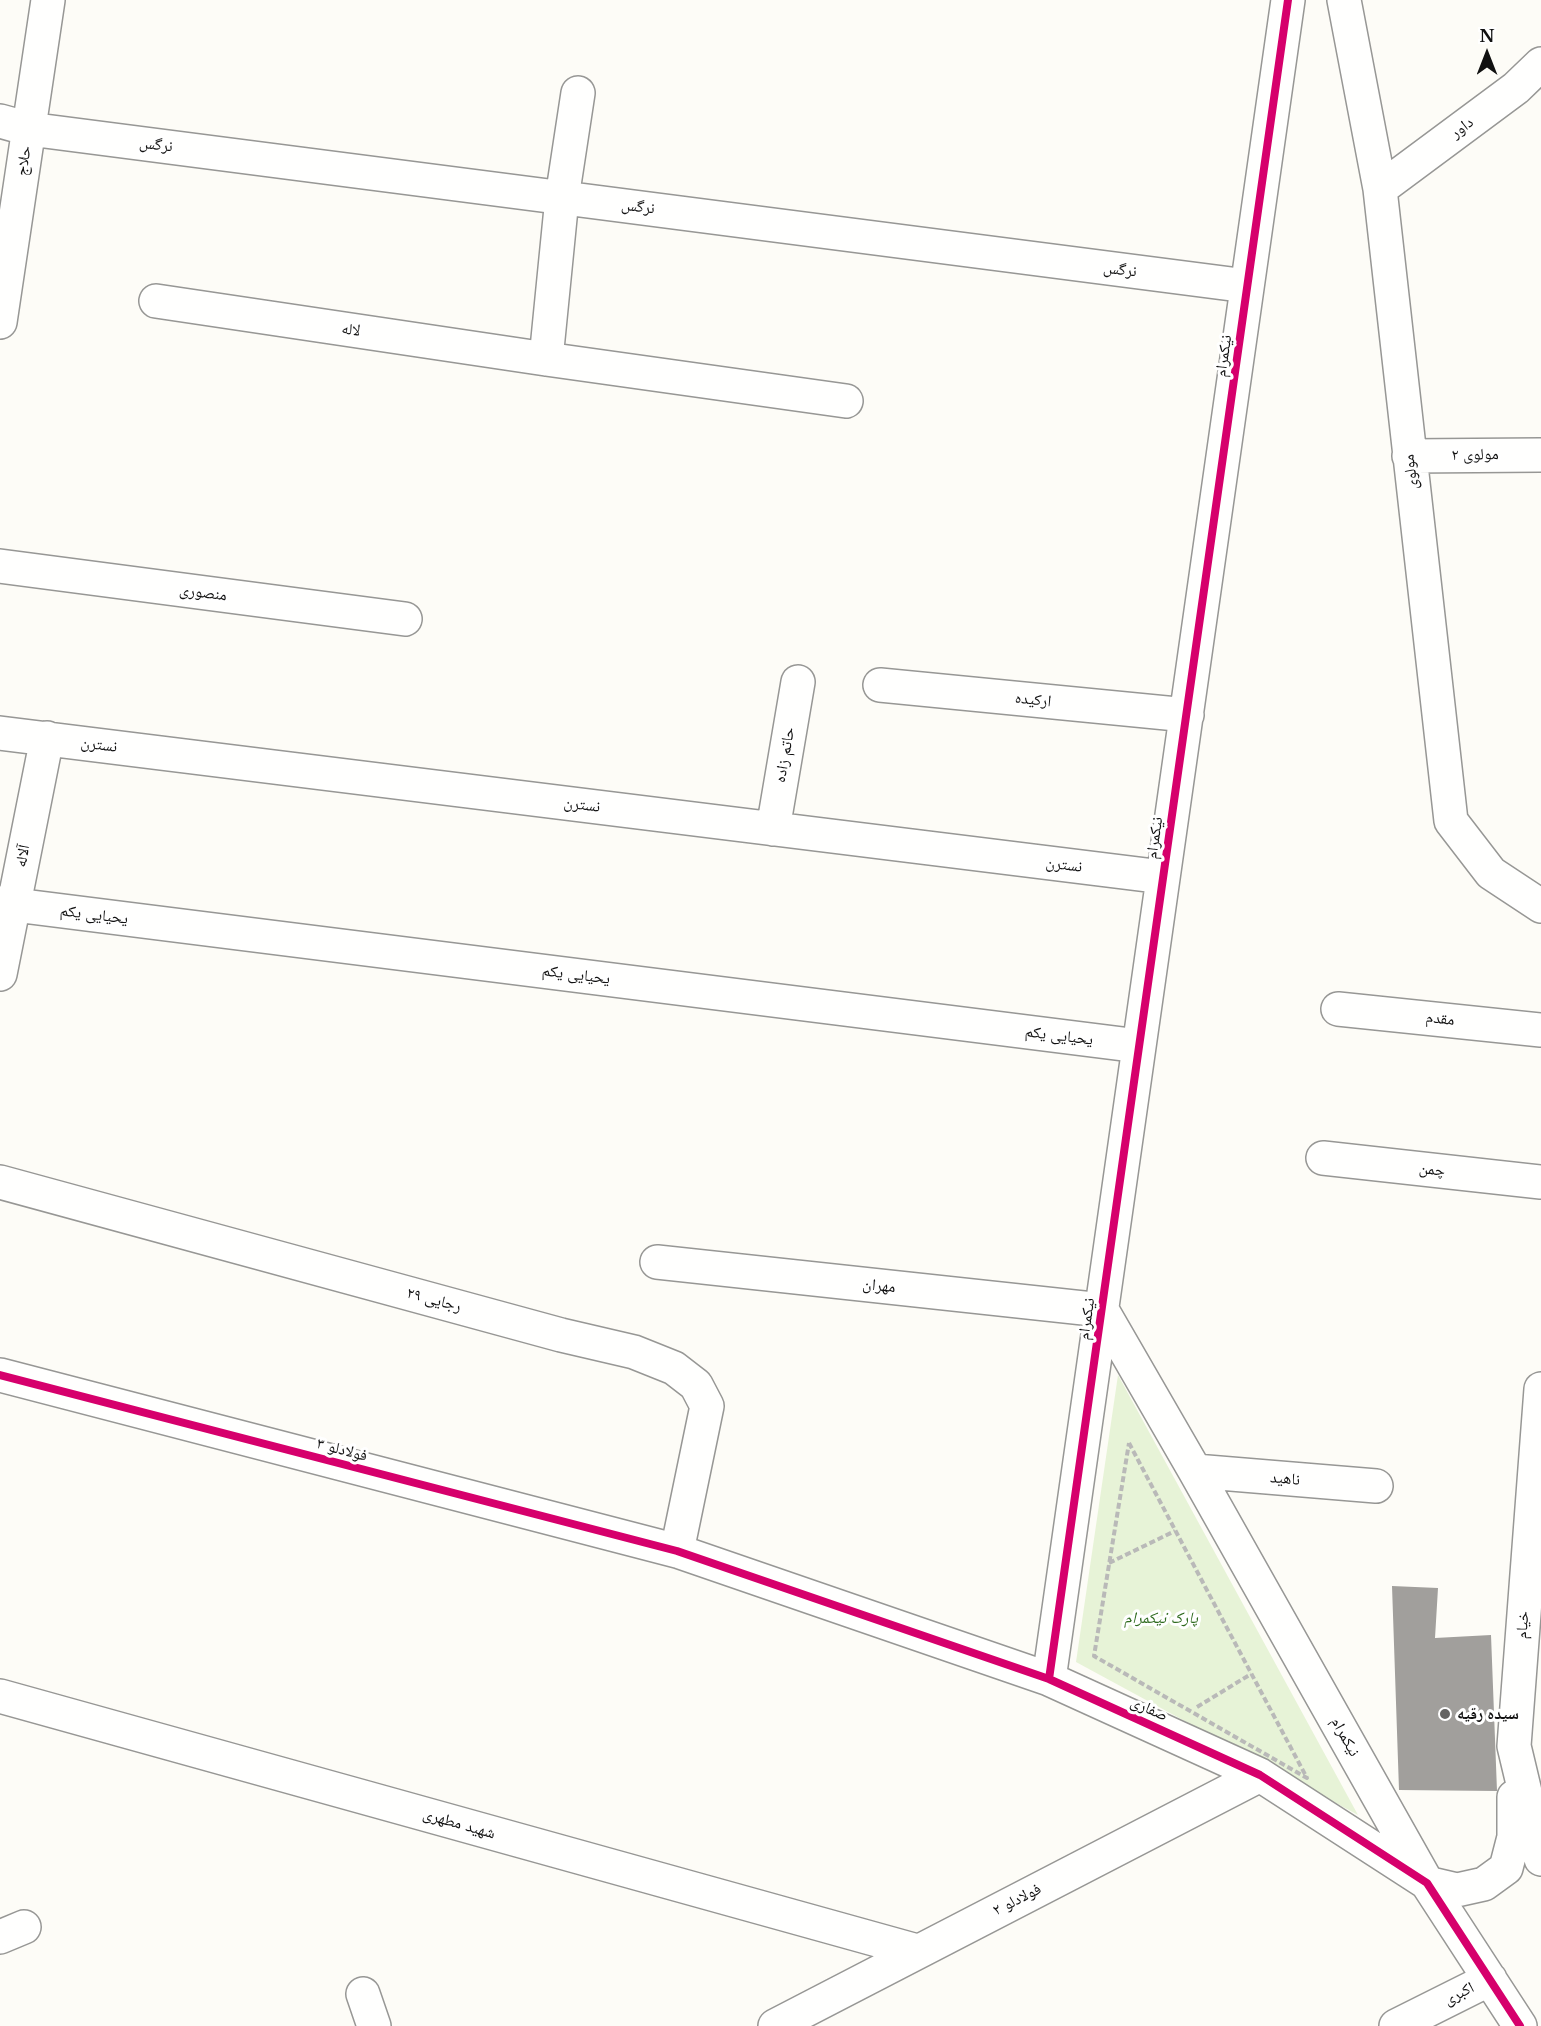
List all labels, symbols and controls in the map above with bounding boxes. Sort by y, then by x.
north arrow [1457,24,1517,84]
text: N [1479,26,1495,46]
street label: داور [1447,113,1477,143]
street label: نرگس [138,133,174,157]
street label: حلاج [12,145,36,177]
street label: نرگس [620,195,656,219]
street label: نرگس [1102,258,1138,282]
street label: لاله [340,319,362,341]
street label: نیکمرام [1212,334,1236,378]
street label: مولوی ۲ [1451,445,1499,465]
street label: مولوی [1399,453,1423,491]
street label: منصوری [178,581,228,605]
street label: ارکیده [1014,689,1052,711]
street label: حاتم زاده [771,726,799,784]
street label: نسترن [80,733,118,757]
street label: نسترن [563,793,601,817]
street label: نیکمرام [1143,816,1167,860]
street label: آلاله [11,843,35,869]
street label: نسترن [1045,853,1083,877]
street label: یحیایی یکم [59,901,129,929]
street label: یحیایی یکم [541,961,611,989]
street label: مقدم [1425,1008,1455,1030]
street label: یحیایی یکم [1024,1022,1094,1050]
street label: چمن [1418,1159,1446,1181]
street label: مهران [862,1275,896,1297]
street label: رجایی ۲۹ [405,1284,463,1316]
street label: نیکمرام [1075,1297,1099,1341]
street label: فولادلو ۳ [315,1434,369,1466]
street label: ناهید [1269,1468,1301,1490]
park label: پارک نیکمرام [1124,1608,1198,1628]
street label: خیام [1512,1610,1534,1640]
street label: صفاری [1127,1692,1171,1726]
place label: سیده رقیه [1457,1704,1519,1724]
marker: سیده رقیه [1438,1707,1452,1721]
street label: نیکمرام [1326,1714,1364,1760]
street label: شهید مطهری [421,1805,497,1843]
street label: فولادلو ۲ [990,1880,1044,1920]
street label: اکبری [1441,1978,1477,2010]

